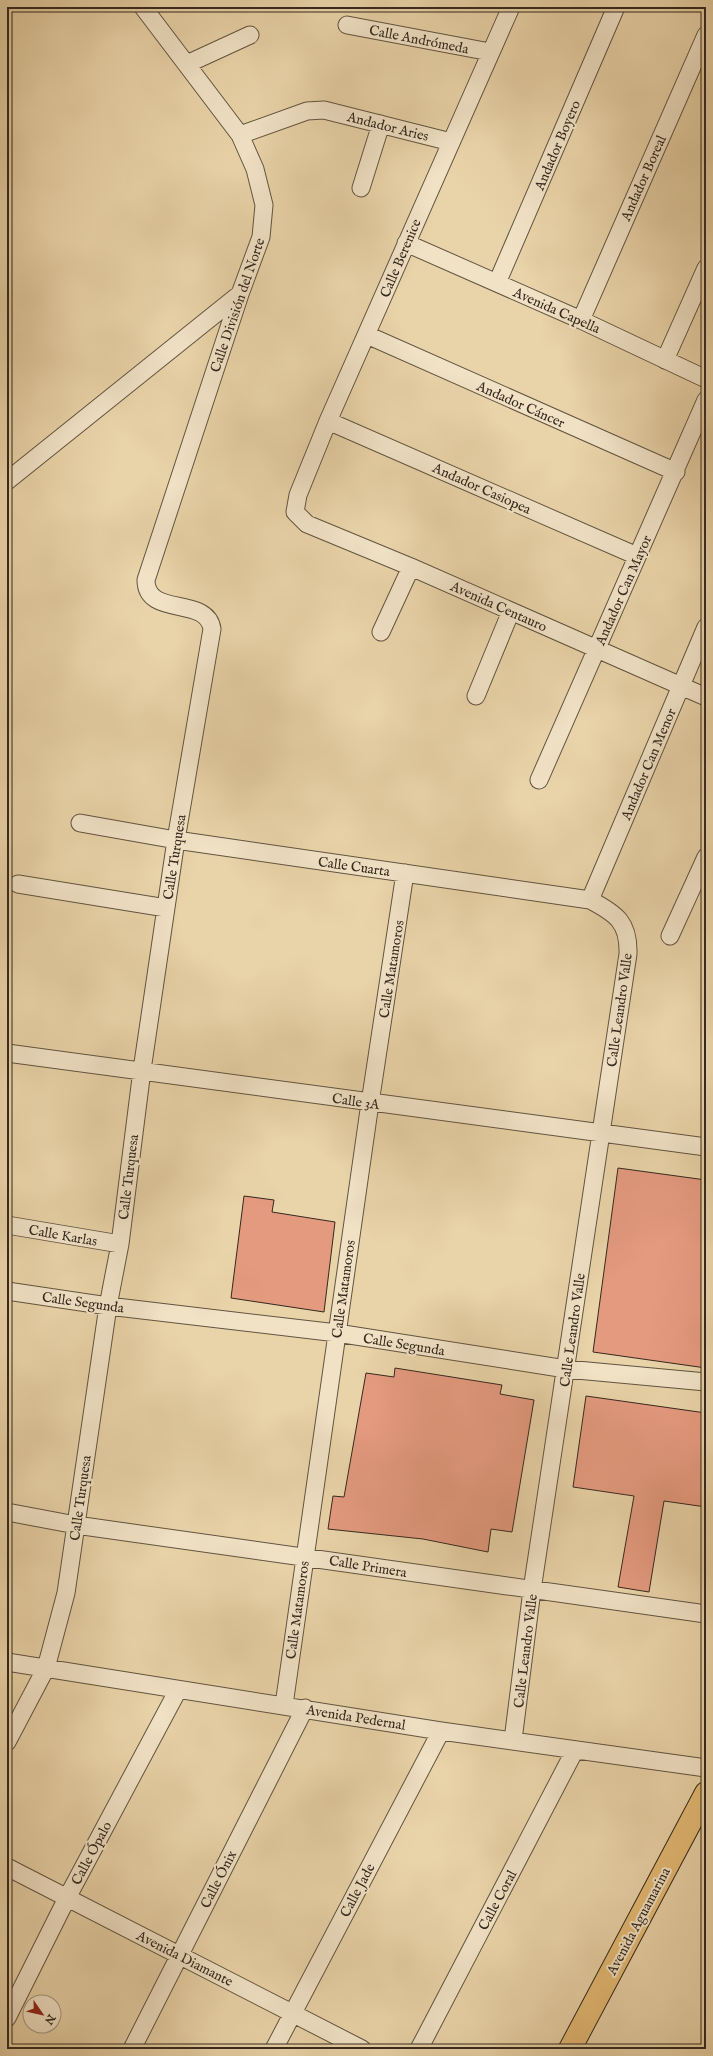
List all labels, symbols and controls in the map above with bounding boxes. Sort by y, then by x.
street label: Calle Andrómeda [368,22,471,59]
street label: Andador Boyero [530,97,585,194]
street label: Andador Aries [344,108,430,146]
street label: Andador Boreal [617,133,671,225]
street label: Calle Berenice [376,216,426,301]
street label: Calle División del Norte [206,235,270,375]
street label: Avenida Capella [509,283,604,338]
street label: Andador Cáncer [473,377,568,432]
street label: Andador Casiopea [429,459,534,519]
street label: Andador Can Mayor [591,533,656,649]
street label: Avenida Centauro [446,577,550,636]
street label: Andador Can Menor [617,706,681,824]
street label: Calle Turquesa [159,812,191,901]
street label: Calle Cuarta [317,853,392,881]
street label: Calle Matamoros [375,919,409,1020]
street label: Calle Leandro Valle [603,952,637,1068]
street label: Calle 3A [331,1090,381,1114]
street label: Calle Turquesa [115,1132,143,1221]
street label: Calle Karlas [27,1221,99,1251]
street label: Calle Matamoros [328,1239,360,1339]
street label: Calle Leandro Valle [556,1272,590,1388]
street label: Calle Segunda [41,1288,126,1318]
street label: Calle Segunda [362,1330,447,1360]
street label: Calle Turquesa [66,1453,96,1542]
street label: Calle Primera [328,1552,409,1582]
street label: Calle Matamoros [282,1560,314,1660]
street label: Calle Leandro Valle [510,1593,542,1709]
street label: Avenida Pedernal [304,1701,407,1735]
street label: Calle Ópalo [67,1818,116,1888]
street label: Calle Ónix [196,1847,241,1912]
street label: Calle Jade [336,1860,380,1920]
street label: Avenida Aguamarina [603,1864,675,1979]
street label: Calle Coral [475,1867,521,1934]
street label: Avenida Diamante [132,1926,236,1991]
north arrow [22,1994,62,2034]
text: N [41,2010,58,2027]

